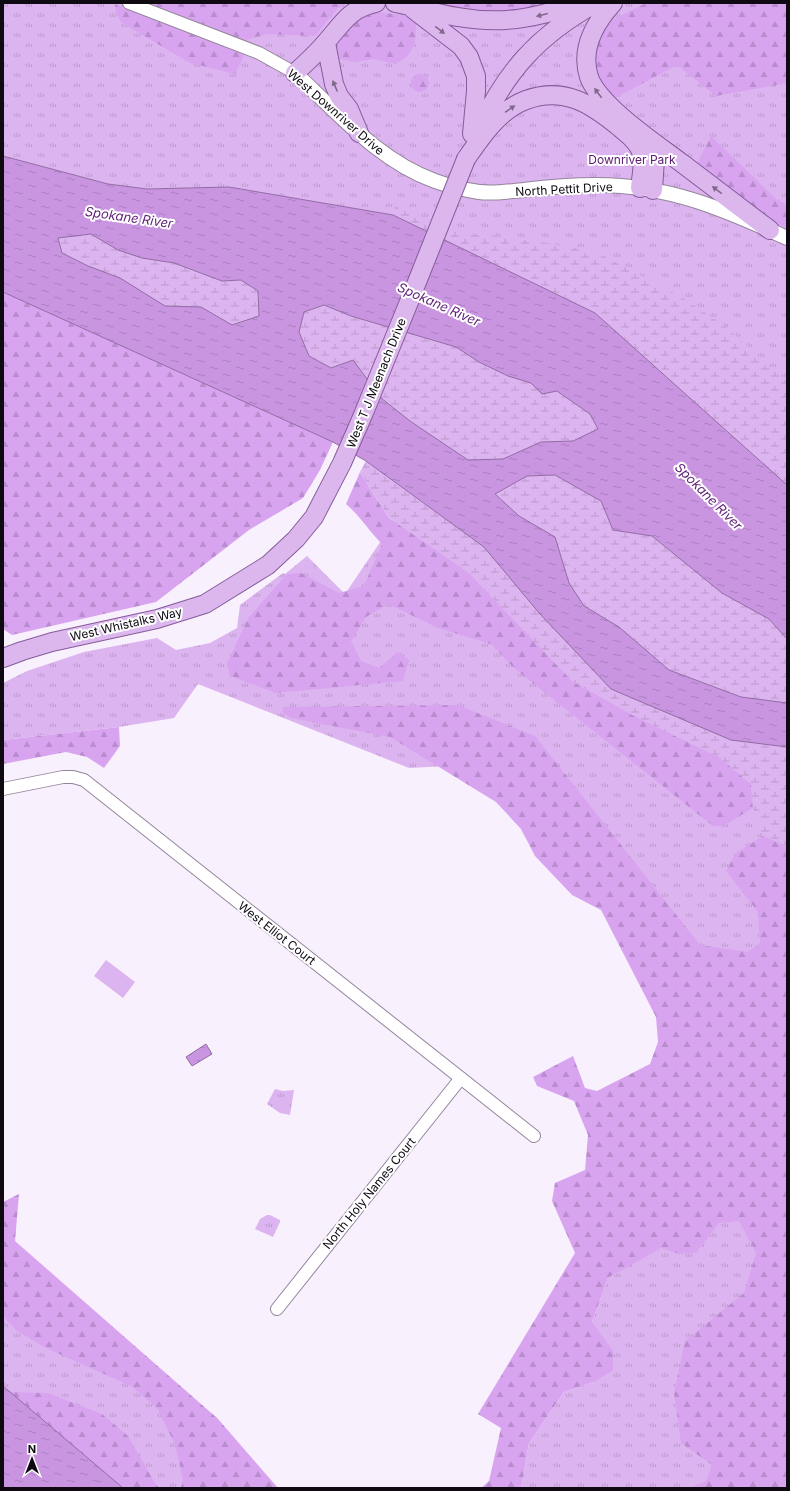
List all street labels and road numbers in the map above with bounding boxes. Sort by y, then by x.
street label: West Downriver Drive [285,66,387,158]
street label: North Pettit Drive [515,179,613,199]
street label: West T J Meenach Drive [343,316,409,450]
street label: West Whistalks Way [69,604,184,644]
street label: West Elliot Court [235,898,319,968]
street label: North Holy Names Court [319,1134,419,1252]

